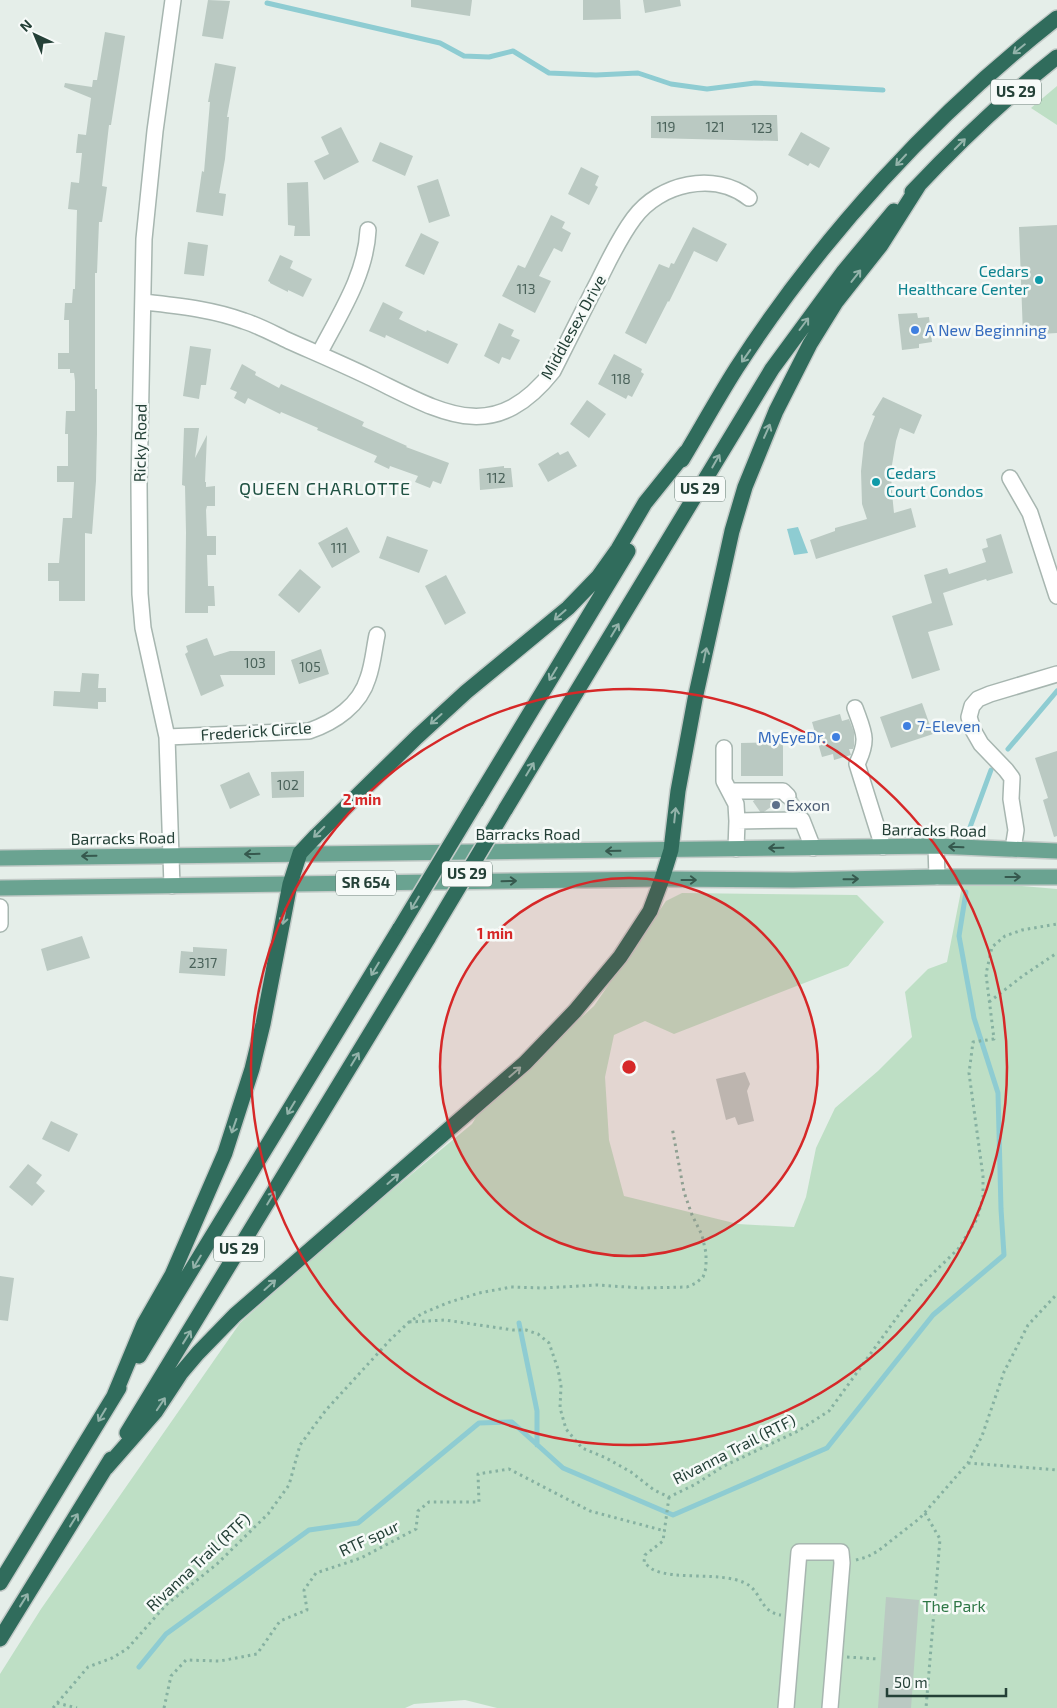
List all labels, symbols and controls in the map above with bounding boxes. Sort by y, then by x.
north arrow [10,10,60,60]
text: N [16,16,35,35]
one-way arrow [1013,43,1026,54]
road number: US 29 [991,80,1041,104]
house number: 119 [656,118,676,135]
house number: 121 [705,118,725,135]
house number: 123 [751,119,773,136]
one-way arrow [954,137,966,150]
one-way arrow [895,154,907,167]
place label: Cedars Healthcare Center [898,261,1030,298]
one-way arrow [851,270,862,283]
street label: Middlesex Drive [536,271,609,382]
marker: Cedars Healthcare Center [1033,274,1045,286]
house number: 113 [517,280,535,297]
one-way arrow [799,317,809,331]
place label: A New Beginning [925,320,1047,339]
marker: A New Beginning [909,324,921,336]
one-way arrow [741,349,751,363]
house number: 118 [611,370,631,387]
street label: Ricky Road [129,404,150,482]
one-way arrow [763,424,773,439]
one-way arrow [712,454,722,468]
place label: Cedars Court Condos [886,463,983,500]
house number: 112 [486,469,506,486]
road number: US 29 [675,476,725,502]
marker: Cedars Court Condos [870,476,882,488]
district label: QUEEN CHARLOTTE [239,477,411,499]
house number: 111 [331,539,347,556]
one-way arrow [554,609,567,620]
one-way arrow [610,623,620,637]
one-way arrow [701,647,710,663]
house number: 103 [244,654,266,671]
house number: 105 [299,658,321,675]
one-way arrow [547,667,557,681]
one-way arrow [429,714,442,725]
place label: 7-Eleven [917,716,981,735]
street label: Frederick Circle [200,717,312,744]
marker: 7-Eleven [901,720,913,732]
place label: MyEyeDr. [758,727,826,746]
marker: MyEyeDr. [830,731,842,743]
one-way arrow [525,762,535,776]
house number: 102 [277,776,299,793]
text: 2 min [343,790,381,808]
place label: Exxon [786,795,830,814]
marker: Exxon [770,799,782,811]
one-way arrow [671,807,680,823]
street label: Barracks Road [881,819,987,840]
street label: Barracks Road [476,824,580,843]
one-way arrow [313,826,325,839]
street label: Barracks Road [70,827,176,848]
one-way arrow [948,842,964,852]
one-way arrow [768,843,784,853]
one-way arrow [606,846,622,856]
one-way arrow [244,849,260,859]
one-way arrow [81,852,97,861]
road number: US 29 [442,862,492,886]
road number: SR 654 [336,870,396,896]
one-way arrow [1005,872,1021,882]
one-way arrow [842,874,859,884]
one-way arrow [680,875,696,884]
one-way arrow [500,877,516,886]
one-way arrow [409,896,419,910]
one-way arrow [278,909,288,925]
text: 1 min [477,924,513,942]
house number: 2317 [189,954,217,971]
one-way arrow [369,962,379,976]
one-way arrow [351,1052,361,1066]
centre of rings [620,1058,638,1076]
one-way arrow [508,1066,521,1078]
one-way arrow [285,1101,295,1115]
one-way arrow [229,1118,238,1134]
one-way arrow [386,1173,399,1185]
one-way arrow [266,1191,276,1205]
road number: US 29 [214,1236,264,1262]
one-way arrow [192,1255,202,1269]
one-way arrow [263,1279,276,1291]
one-way arrow [182,1330,192,1344]
one-way arrow [156,1398,166,1412]
one-way arrow [97,1408,107,1422]
street label: Rivanna Trail (RTF) [669,1409,798,1488]
street label: Rivanna Trail (RTF) [142,1509,254,1615]
one-way arrow [69,1513,79,1527]
street label: RTF spur [336,1515,402,1560]
one-way arrow [19,1593,29,1607]
park label: The Park [922,1596,986,1615]
scale bar [887,1666,1006,1698]
text: 50 m [894,1673,928,1691]

